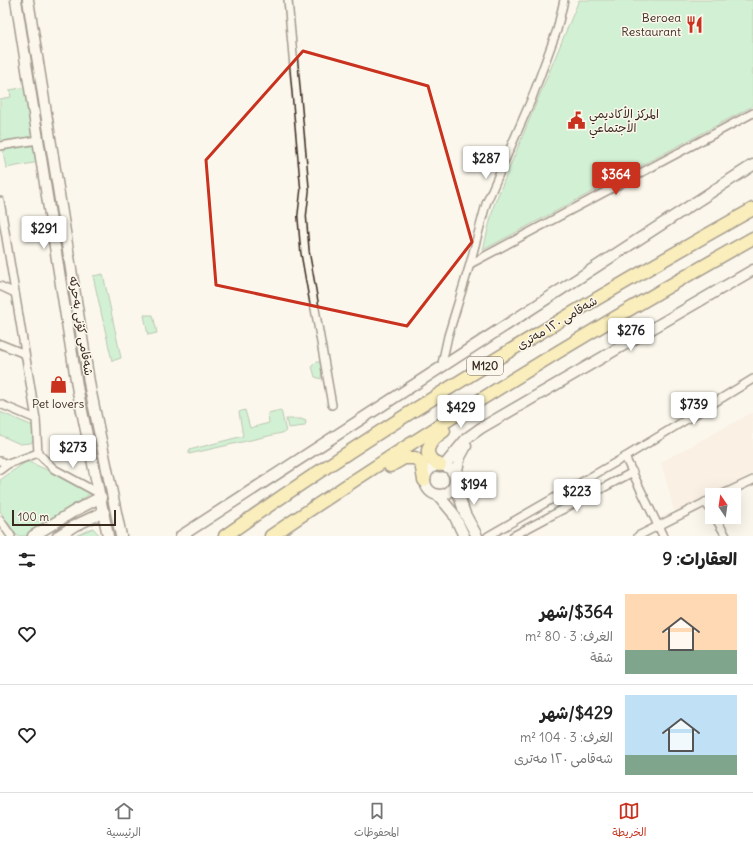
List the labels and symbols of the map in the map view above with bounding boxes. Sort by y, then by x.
place label: Beroea Restaurant [621,10,681,39]
restaurant icon: Beroea Restaurant [684,15,704,35]
place label: المركز الأكاديمي الأجتماعي [589,106,659,139]
public building icon: المركز الأكاديمي الأجتماعي [566,111,586,131]
pin: $287 [462,146,510,180]
pin: $364 [592,162,640,196]
pin: $291 [20,216,68,250]
street label: شەقامی کۆنی بەحرکە [65,275,97,377]
street label: شەقامی ١٢٠ مەتری [514,293,600,353]
pin: $276 [607,318,655,352]
road number: M120 [467,357,503,375]
shop icon: Pet lovers [48,375,68,395]
pin: $739 [670,392,718,426]
pin: $429 [437,395,485,429]
place label: Pet lovers [32,396,84,411]
pin: $273 [49,435,97,469]
pin: $194 [450,472,498,506]
pin: $223 [553,479,601,513]
north arrow [705,488,741,524]
scale bar [12,508,116,527]

